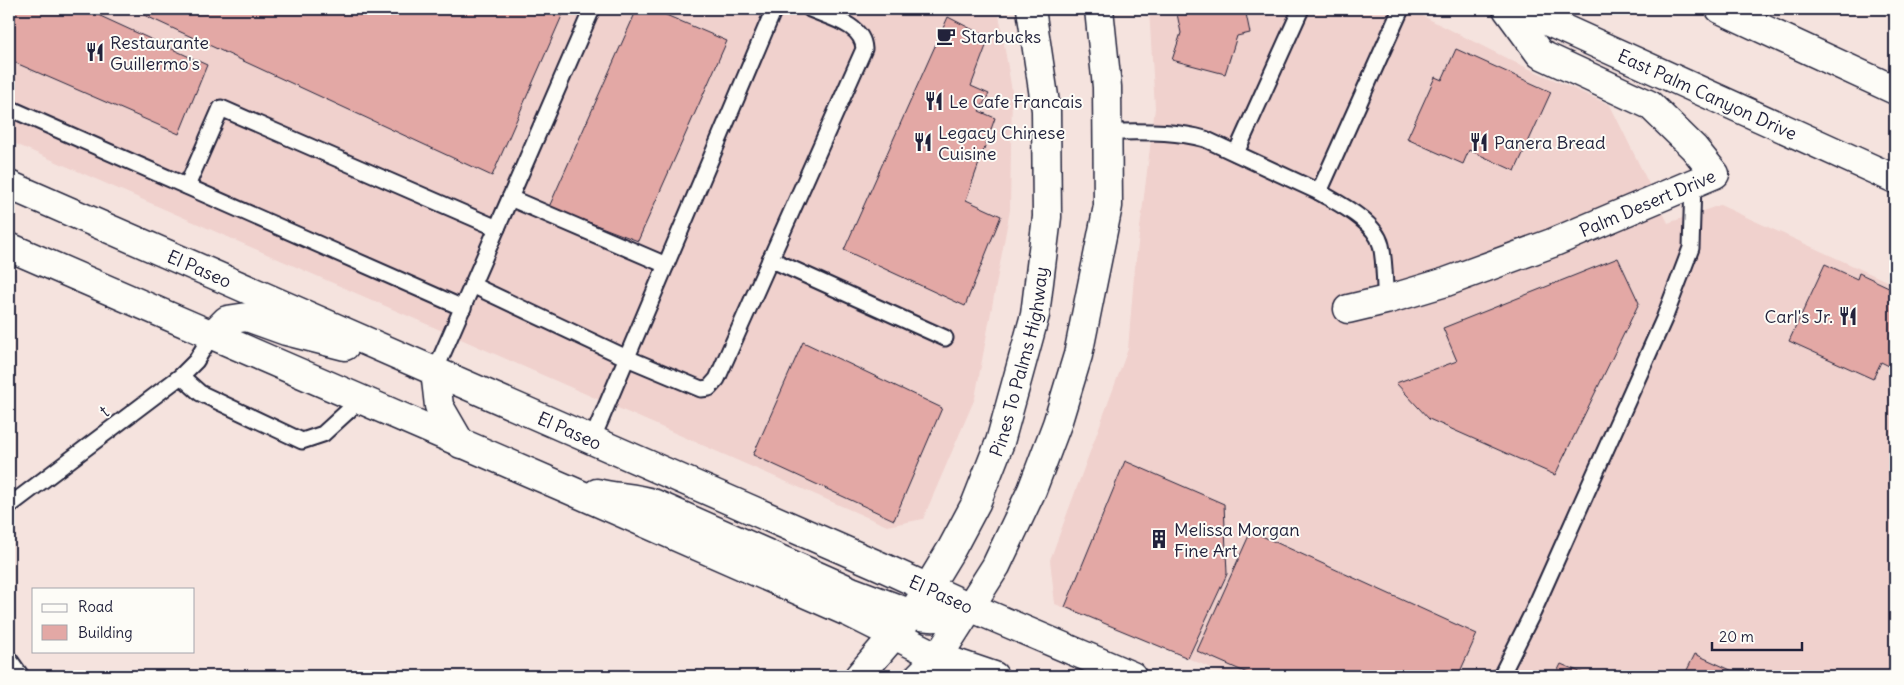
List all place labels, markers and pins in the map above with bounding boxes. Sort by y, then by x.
cafe icon: Starbucks [935,25,957,47]
place label: Starbucks [961,25,1041,48]
place label: Restaurante Guillermo's [110,31,209,75]
restaurant icon: Restaurante Guillermo's [84,41,106,63]
restaurant icon: Le Cafe Francais [923,90,945,112]
place label: Le Cafe Francais [949,90,1082,113]
place label: Legacy Chinese Cuisine [938,121,1065,165]
restaurant icon: Legacy Chinese Cuisine [912,131,934,153]
restaurant icon: Panera Bread [1468,131,1490,153]
place label: Panera Bread [1494,131,1606,154]
place label: Carl's Jr. [1765,305,1833,328]
restaurant icon: Carl's Jr. [1837,305,1859,327]
place label: Melissa Morgan Fine Art [1174,518,1300,562]
building icon: Melissa Morgan Fine Art [1148,528,1170,550]

